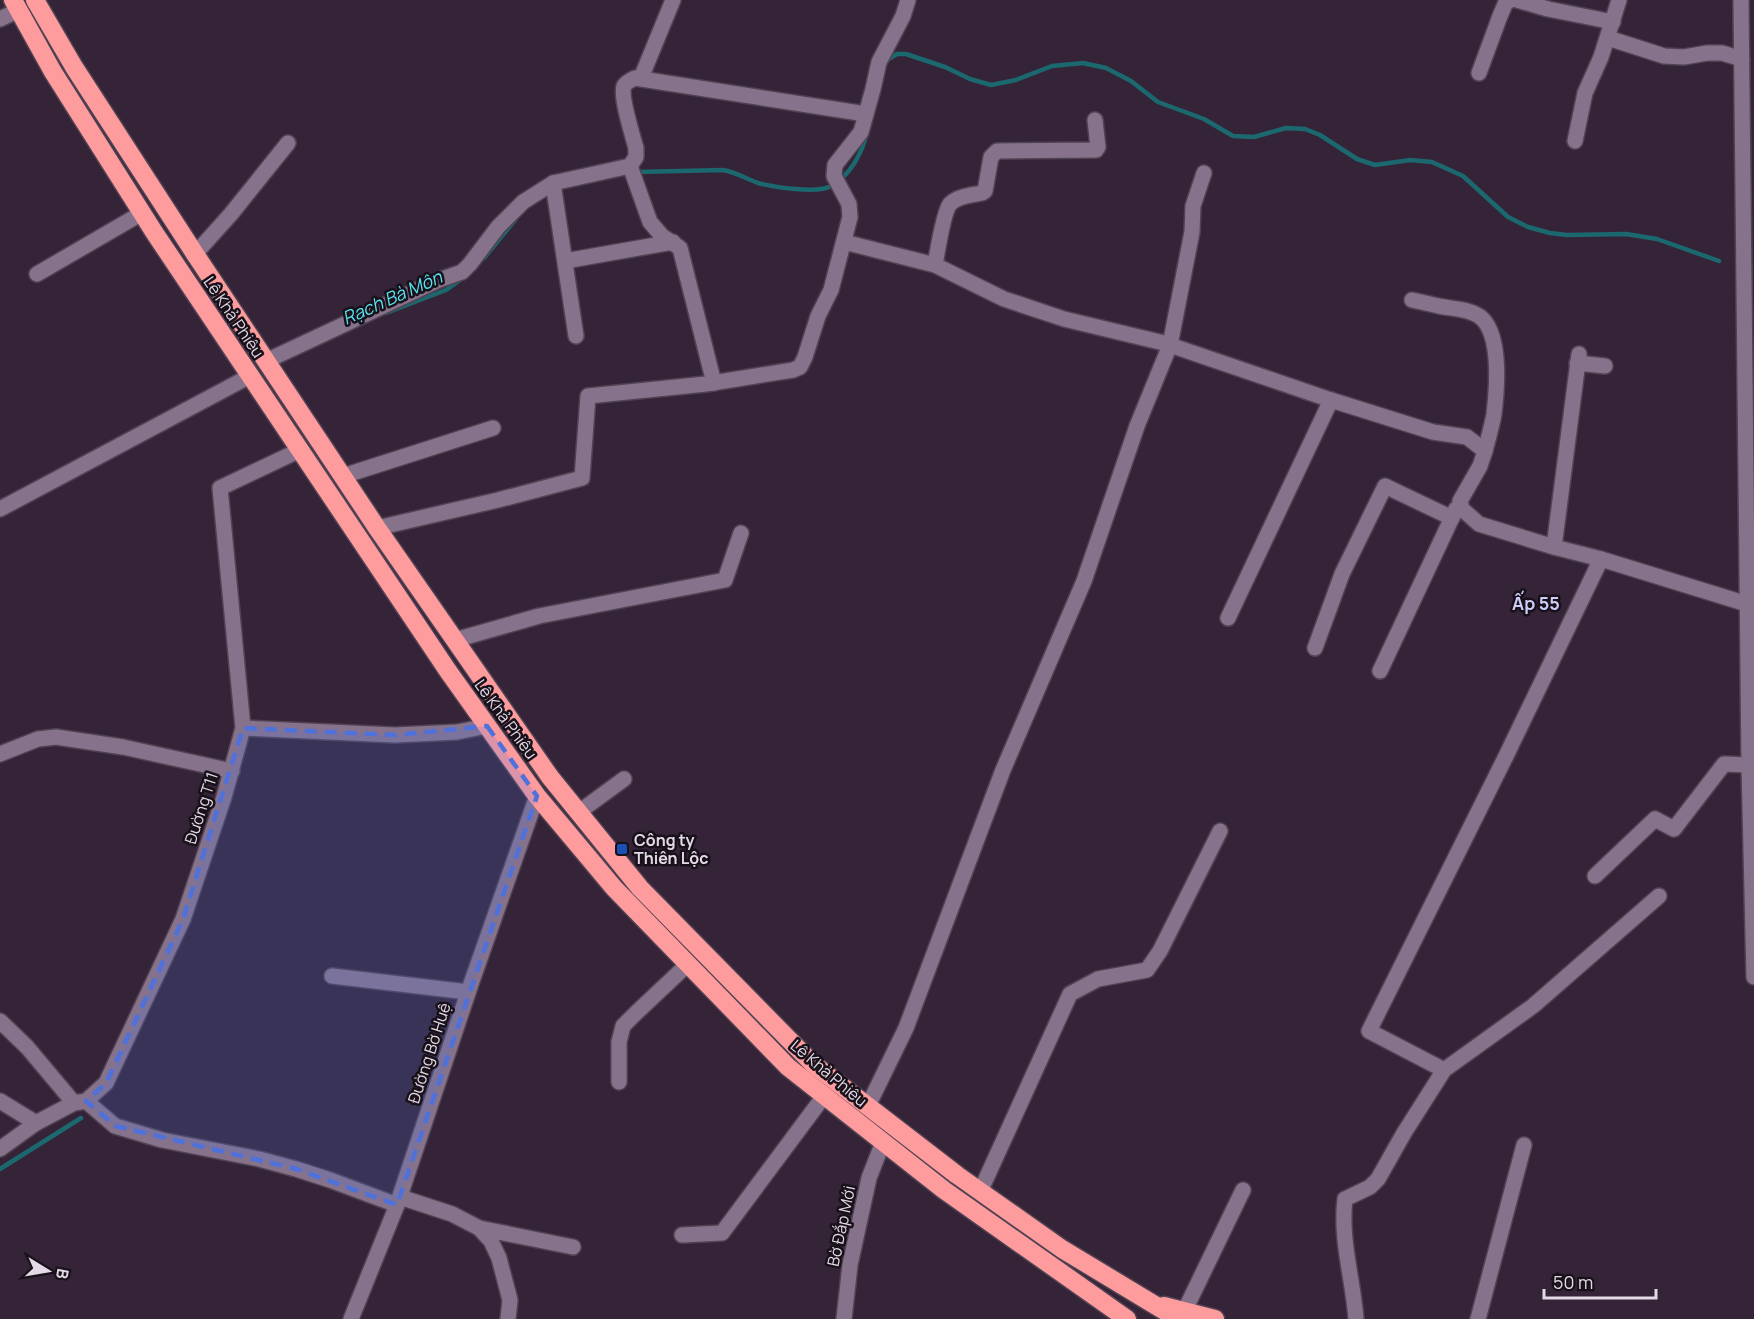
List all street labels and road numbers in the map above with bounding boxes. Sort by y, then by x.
street label: Lê Khả Phiêu [199,272,269,362]
street label: Lê Khả Phiêu [470,675,542,763]
street label: Đường T11 [179,769,223,847]
street label: Đường Bờ Huệ [402,1000,456,1106]
street label: Lê Khả Phiêu [786,1034,872,1112]
street label: Bờ Đắp Mới [822,1184,860,1268]

